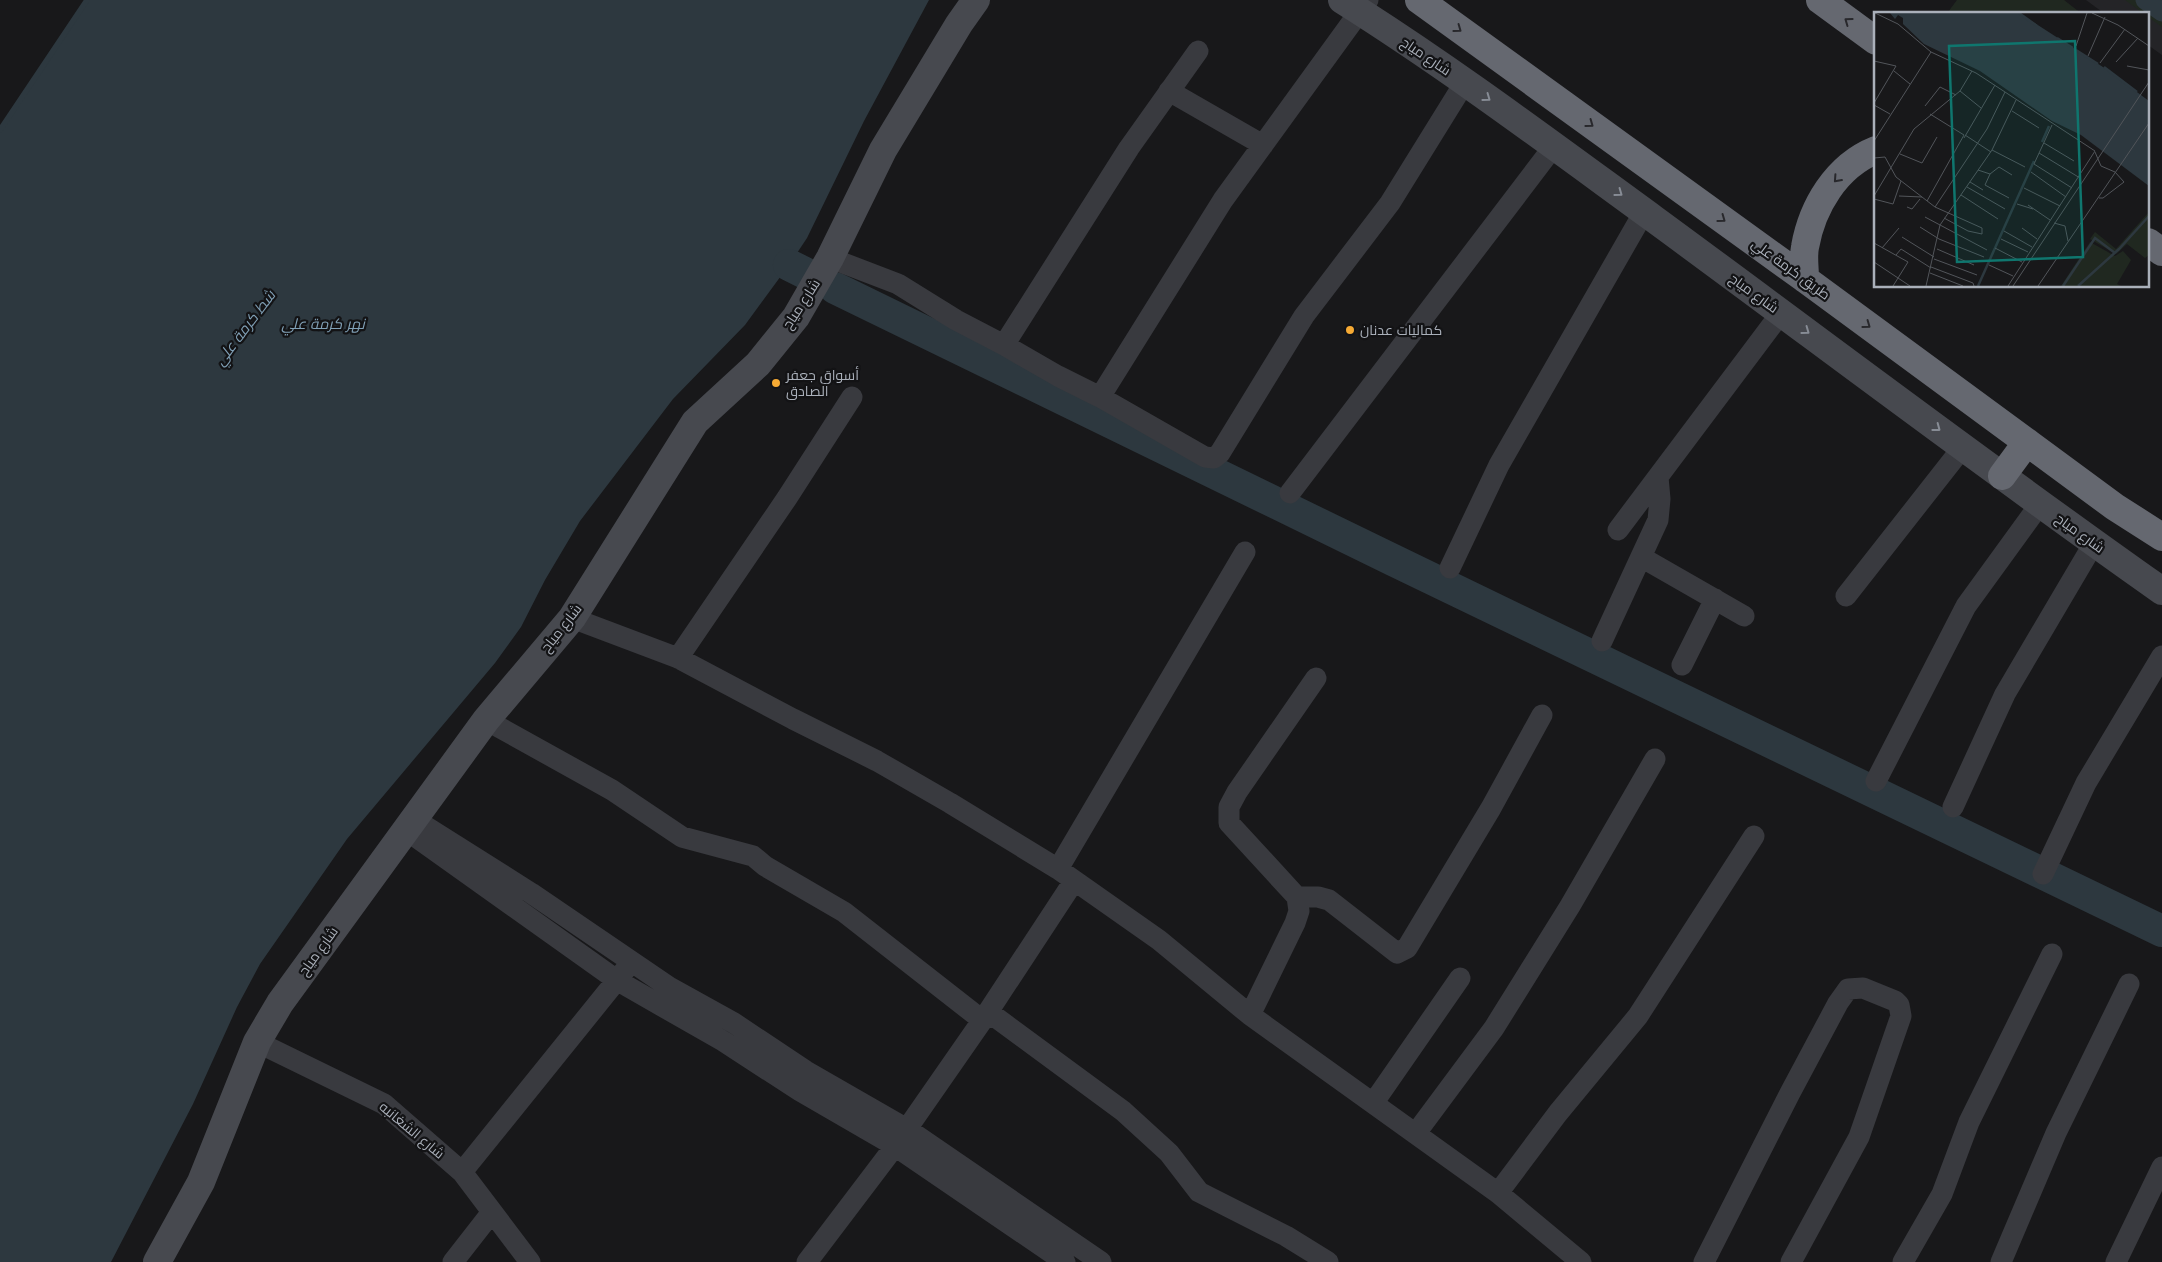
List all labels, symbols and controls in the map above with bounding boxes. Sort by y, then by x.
inset map [1874,12,2150,288]
one-way arrow [1845,18,1854,26]
one-way arrow [1452,23,1461,31]
street label: شارع مياح [1398,33,1454,79]
one-way arrow [1481,92,1491,101]
one-way arrow [1584,118,1594,127]
one-way arrow [1834,174,1843,183]
one-way arrow [1613,188,1622,196]
one-way arrow [1716,213,1726,222]
street label: طريق كرمة علي [1746,234,1834,306]
street label: شارع مياح [1726,269,1782,317]
street label: شارع مياح [778,275,824,333]
water label: شط كرمة علي [210,286,282,371]
water label: نهر كرمة علي [281,314,367,336]
one-way arrow [1861,319,1870,327]
place label: كماليات عدنان [1360,321,1442,339]
marker: كماليات عدنان [1344,324,1356,336]
one-way arrow [1800,325,1810,334]
place label: أسواق جعفر الصادق [785,366,859,400]
marker: أسواق جعفر الصادق [770,377,782,389]
one-way arrow [1931,422,1940,431]
street label: شارع مياح [2052,509,2108,557]
street label: شارع مياح [537,600,585,656]
street label: شارع مياح [294,923,342,979]
street label: شارع الشغانبه [376,1098,448,1162]

